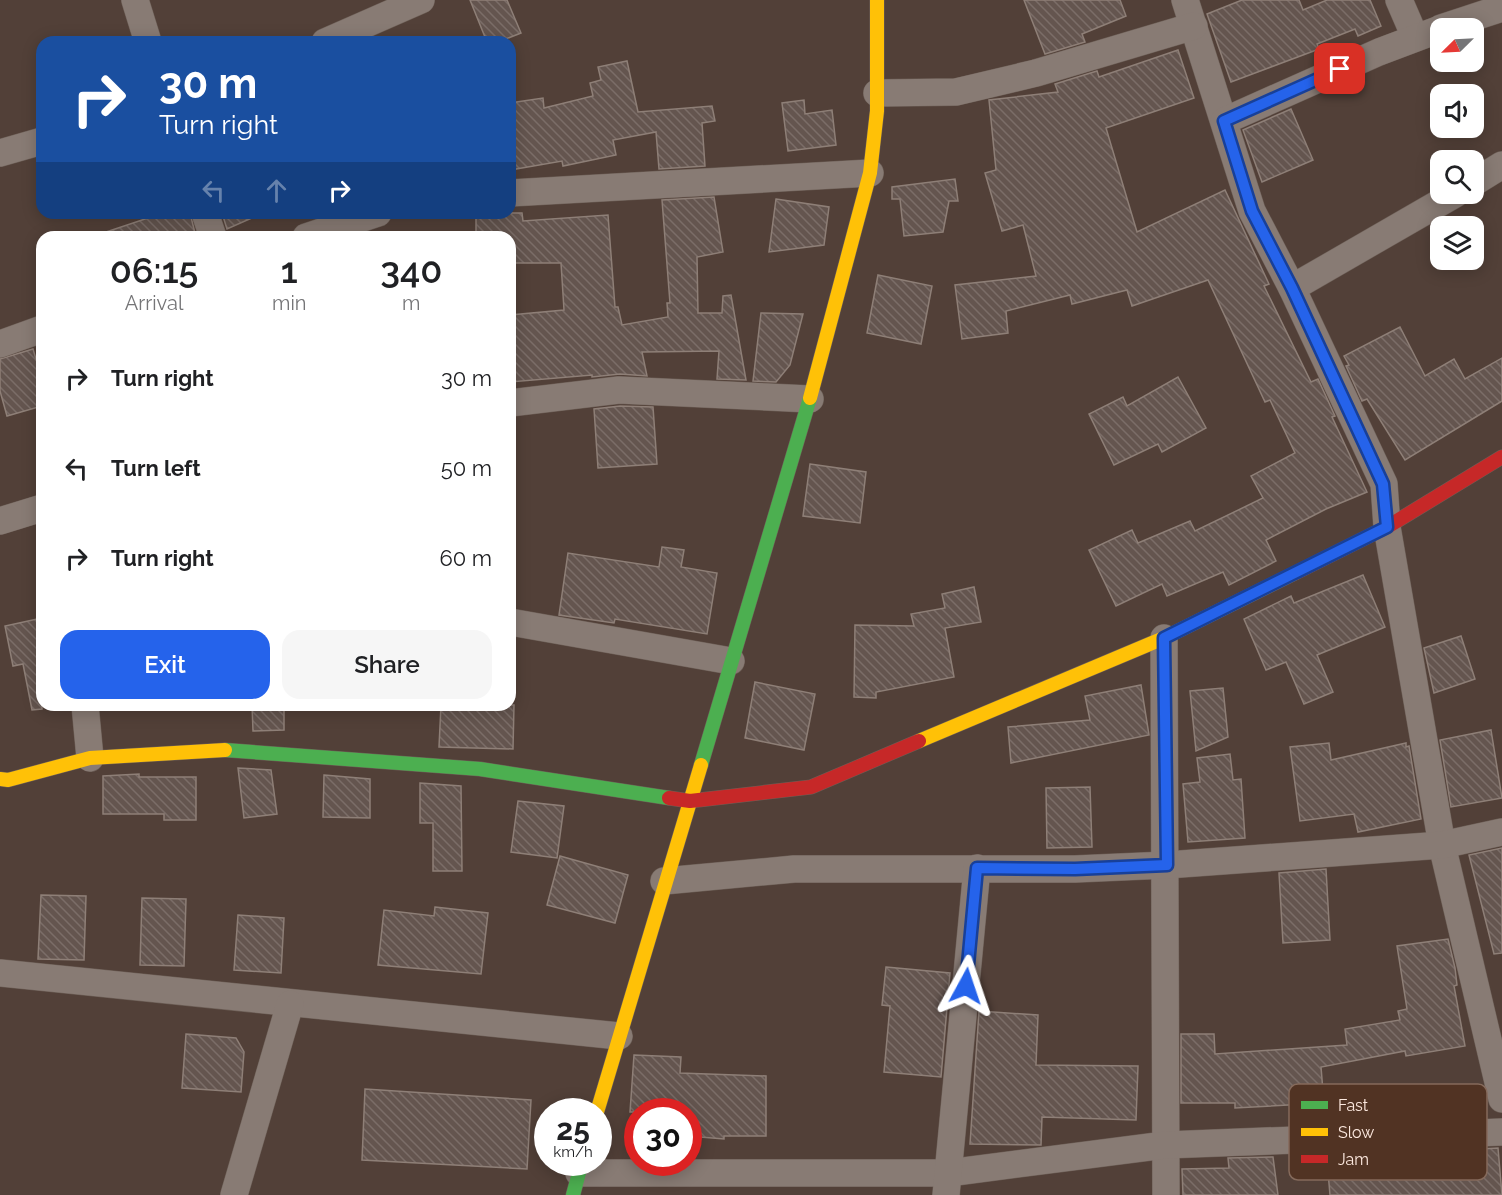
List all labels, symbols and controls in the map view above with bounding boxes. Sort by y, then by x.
north arrow [1430,18,1484,72]
map controls [1430,18,1484,270]
pin [1314,43,1365,94]
icon: arrive [1323,52,1356,85]
text: 30 m [159,59,257,108]
icon: right [60,60,138,138]
button: sound [1430,84,1484,138]
text: Turn right [159,109,278,140]
button: search [1430,150,1484,204]
icon: left [197,174,230,207]
icon: ahead [260,174,293,207]
icon: right [323,174,356,207]
button: layers [1430,216,1484,270]
text: 06:15 [110,249,198,291]
text: 1 [281,249,298,291]
text: 340 [380,249,442,291]
text: Arrival [125,291,183,315]
text: min [272,291,307,315]
text: m [402,291,420,315]
icon: right [60,362,93,395]
text: Turn right [111,365,214,391]
text: 30 m [441,365,492,391]
icon: left [60,452,93,485]
text: Turn left [111,455,201,481]
text: 50 m [441,455,492,481]
icon: right [60,542,93,575]
text: Turn right [111,545,214,571]
text: 60 m [439,545,492,571]
button: Exit [60,630,270,699]
button: Share [282,630,492,699]
position arrow [934,954,998,1018]
legend [1289,1084,1487,1180]
text: Fast [1338,1096,1369,1115]
speed limit sign: 30 [624,1098,702,1176]
text: 25 [556,1112,590,1147]
text: Slow [1338,1123,1374,1142]
text: km/h [553,1143,593,1161]
text: Jam [1338,1150,1369,1169]

